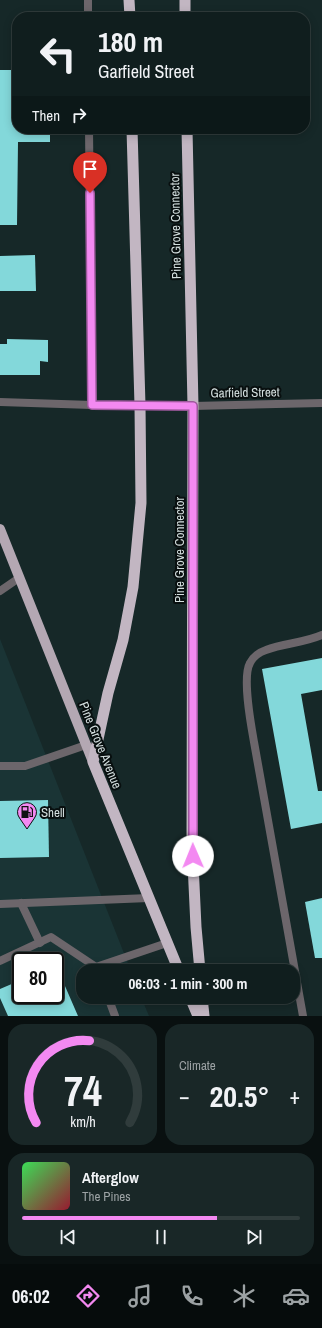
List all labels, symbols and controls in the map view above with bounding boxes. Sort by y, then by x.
text: 180 m [98,23,163,61]
icon: left [32,28,84,80]
text: Garfield Street [98,59,194,84]
icon: right [68,104,90,126]
text: Then [32,105,60,126]
pin [73,152,107,193]
icon: arrive [79,158,101,180]
street label: Pine Grove Connector [166,172,185,279]
street label: Garfield Street [210,383,280,402]
street label: Pine Grove Connector [171,497,188,603]
street label: Pine Grove Avenue [75,699,126,791]
fuel station icon: Shell [16,801,38,829]
place label: Shell [41,804,65,821]
position arrow [172,835,214,877]
speed limit sign: 80 [12,952,64,1004]
text: 06:03 · 1 min · 300 m [129,973,247,994]
text: Climate [179,1057,216,1074]
text: 74 [64,1062,101,1118]
text: 20.5° [210,1076,269,1116]
text: − [179,1081,190,1111]
text: + [289,1081,300,1111]
text: km/h [70,1111,95,1130]
text: Afterglow [82,1167,139,1188]
text: The Pines [82,1188,131,1205]
icon: previous [57,1226,79,1248]
icon: pause [150,1226,172,1248]
icon: next [243,1226,265,1248]
icon: directions [74,1282,102,1310]
icon: music [126,1282,154,1310]
icon: phone [178,1282,206,1310]
icon: climate [230,1282,258,1310]
icon: car [282,1282,310,1310]
text: 06:02 [12,1284,50,1309]

